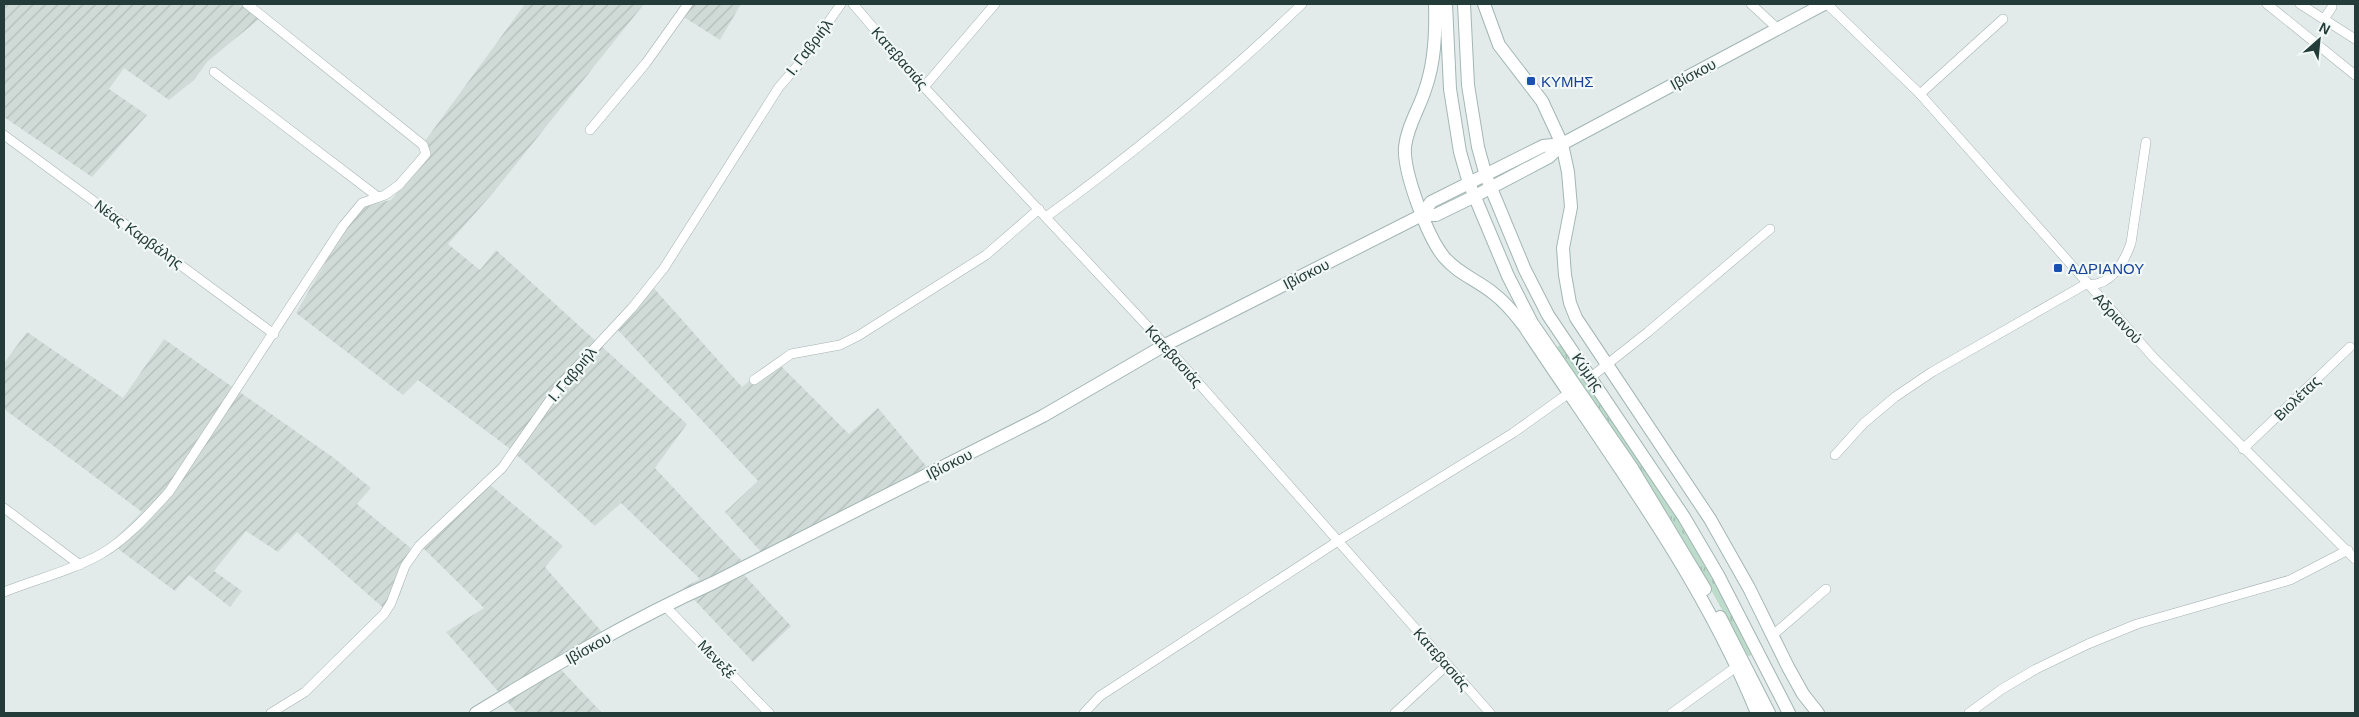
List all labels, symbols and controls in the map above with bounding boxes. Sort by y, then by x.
street label: Ι. Γαβριήλ [782,15,836,78]
north arrow [2294,15,2344,65]
text: N [2317,19,2333,38]
street label: Κατεβασιάς [868,23,932,93]
street label: Ιβίσκου [1667,55,1719,93]
place label: ΚΥΜΗΣ [1541,73,1594,90]
marker: ΚΥΜΗΣ [1525,75,1537,87]
street label: Νέας Καρβάλης [92,196,186,272]
street label: Ιβίσκου [1280,255,1332,293]
place label: ΑΔΡΙΑΝΟΥ [2068,260,2144,277]
marker: ΑΔΡΙΑΝΟΥ [2052,262,2064,274]
street label: Αδριανού [2090,289,2146,347]
street label: Κατεβασιάς [1142,322,1206,390]
street label: Ι. Γαβριήλ [544,343,600,405]
street label: Κύμης [1569,350,1607,394]
street label: Βιολέτας [2271,372,2323,424]
street label: Ιβίσκου [923,445,975,483]
street label: Κατεβασιάς [1410,624,1474,694]
street label: Ιβίσκου [562,629,614,667]
street label: Μενεξέ [695,636,740,682]

